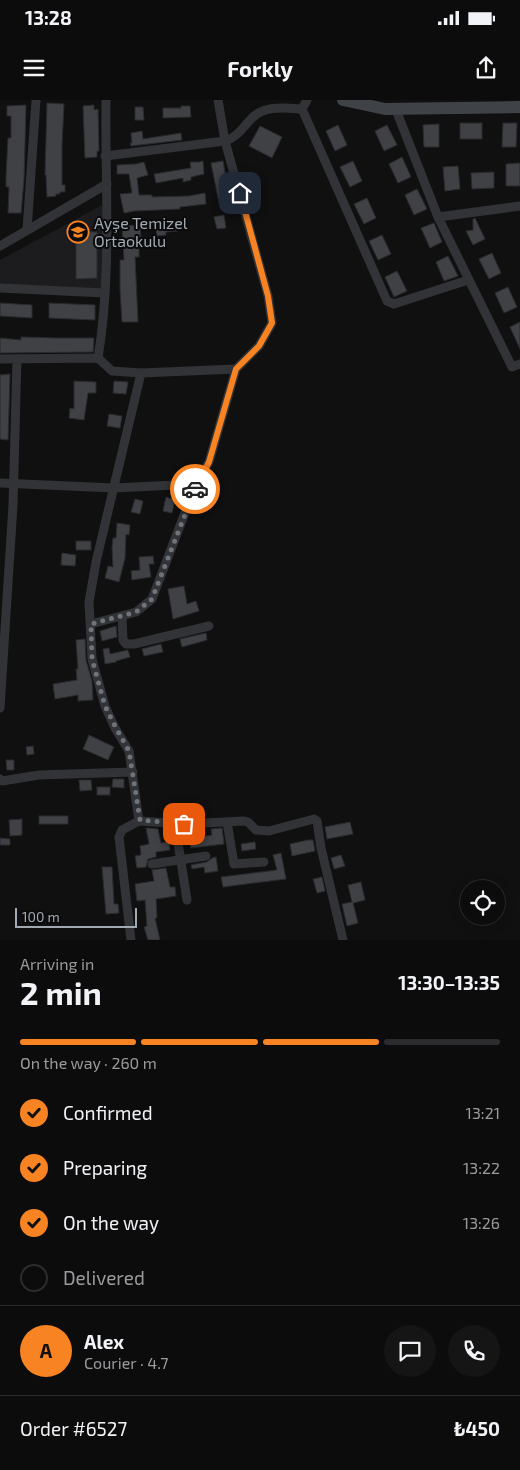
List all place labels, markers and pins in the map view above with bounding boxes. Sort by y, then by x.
pin [219,172,261,214]
place label: Ayşe Temizel Ortaokulu [94,213,188,250]
school or university icon: Ayşe Temizel Ortaokulu [66,220,90,244]
pin [163,803,205,845]

